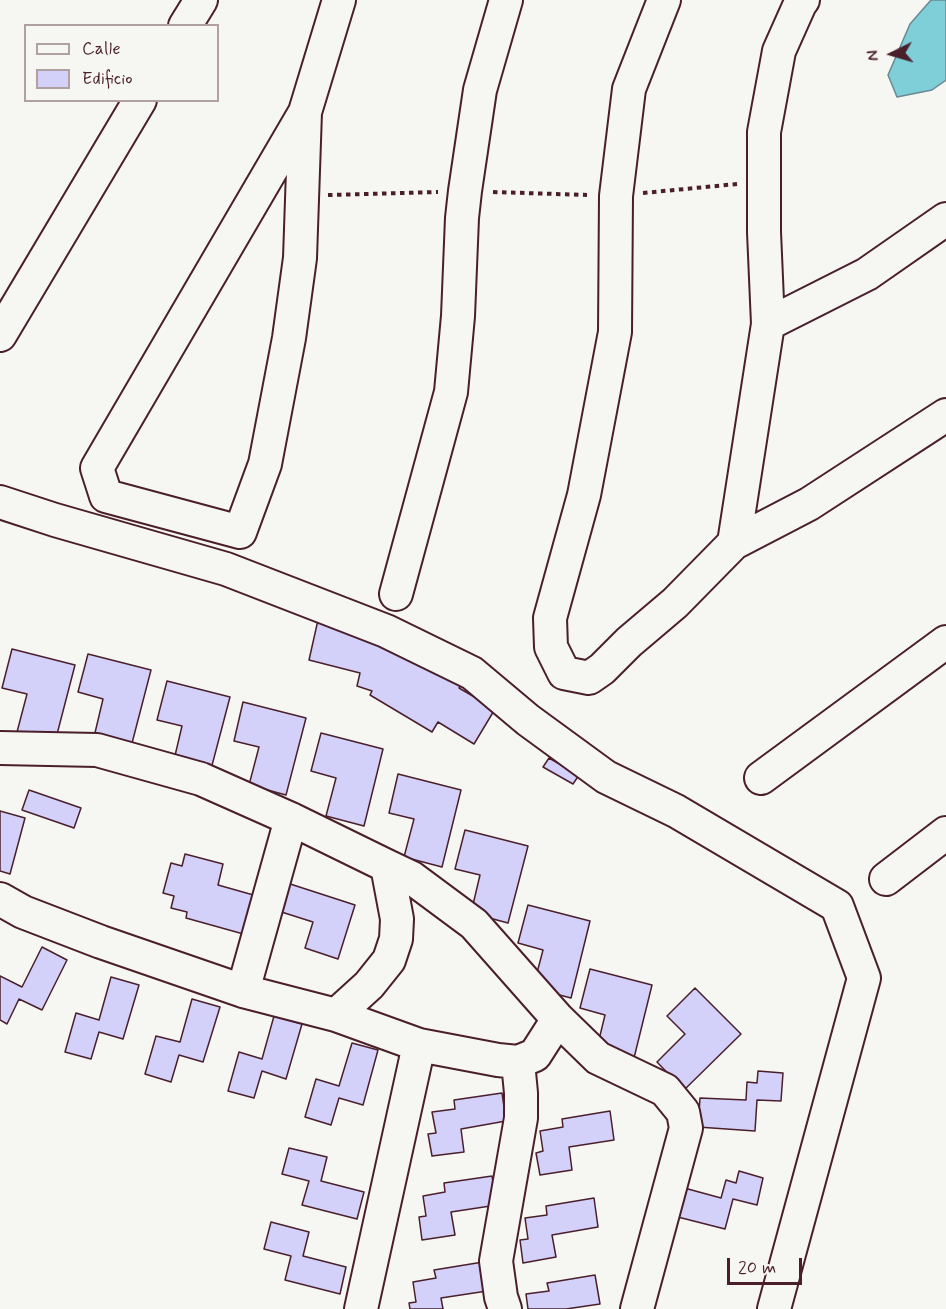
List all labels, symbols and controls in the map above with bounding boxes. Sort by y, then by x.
legend [24,24,219,102]
north arrow [862,24,922,84]
text: Calle [82,37,121,61]
text: N [863,49,884,62]
text: Edificio [82,67,133,91]
scale bar [730,1246,805,1284]
text: 20 m [738,1256,776,1280]

